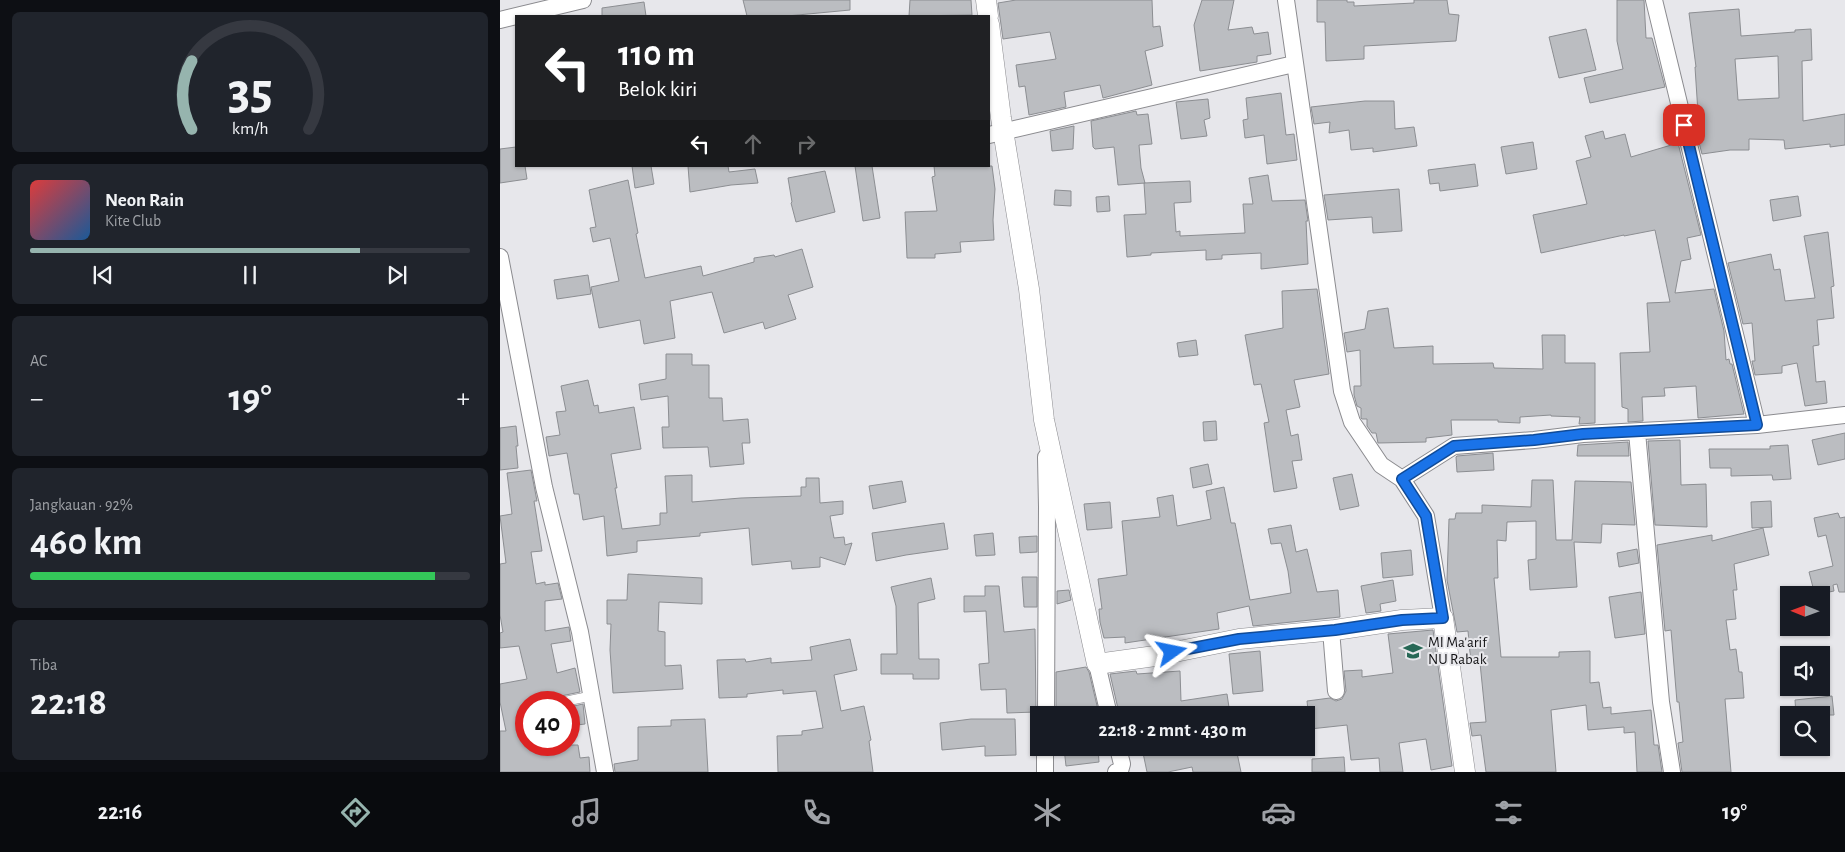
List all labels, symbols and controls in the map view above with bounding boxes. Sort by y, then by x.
icon: left [535,35,600,100]
text: 110 m [618,37,695,72]
text: 35 [228,66,272,118]
text: Belok kiri [618,78,697,100]
pin [1663,104,1705,146]
icon: arrive [1670,111,1698,139]
text: km/h [232,120,268,138]
icon: left [686,130,714,158]
icon: ahead [739,130,767,158]
icon: right [792,130,820,158]
text: Neon Rain [105,191,184,210]
text: Kite Club [105,213,161,229]
icon: previous [89,261,117,289]
icon: pause [236,261,264,289]
icon: next [383,261,411,289]
text: AC [30,353,47,369]
text: 19° [228,380,272,418]
text: − [30,385,43,413]
text: + [457,385,470,413]
text: Jangkauan · 92% [30,497,133,513]
text: 460 km [30,524,142,562]
north arrow [1780,586,1830,636]
map controls [1780,586,1830,756]
position arrow [1145,625,1197,677]
place label: MI Ma'arif NU Rabak [1428,635,1488,667]
school or university icon: MI Ma'arif NU Rabak [1402,640,1424,662]
button: sound [1780,646,1830,696]
text: Tiba [30,657,57,673]
text: 22:18 [30,684,107,722]
speed limit sign: 40 [515,691,580,756]
button: search [1780,706,1830,756]
text: 22:18 · 2 mnt · 430 m [1099,721,1247,740]
icon: directions [338,795,373,830]
icon: music [569,795,604,830]
icon: phone [799,795,834,830]
icon: climate [1030,795,1065,830]
icon: car [1261,795,1296,830]
icon: filters [1491,795,1526,830]
text: 22:16 [98,801,142,823]
text: 19° [1722,801,1747,823]

